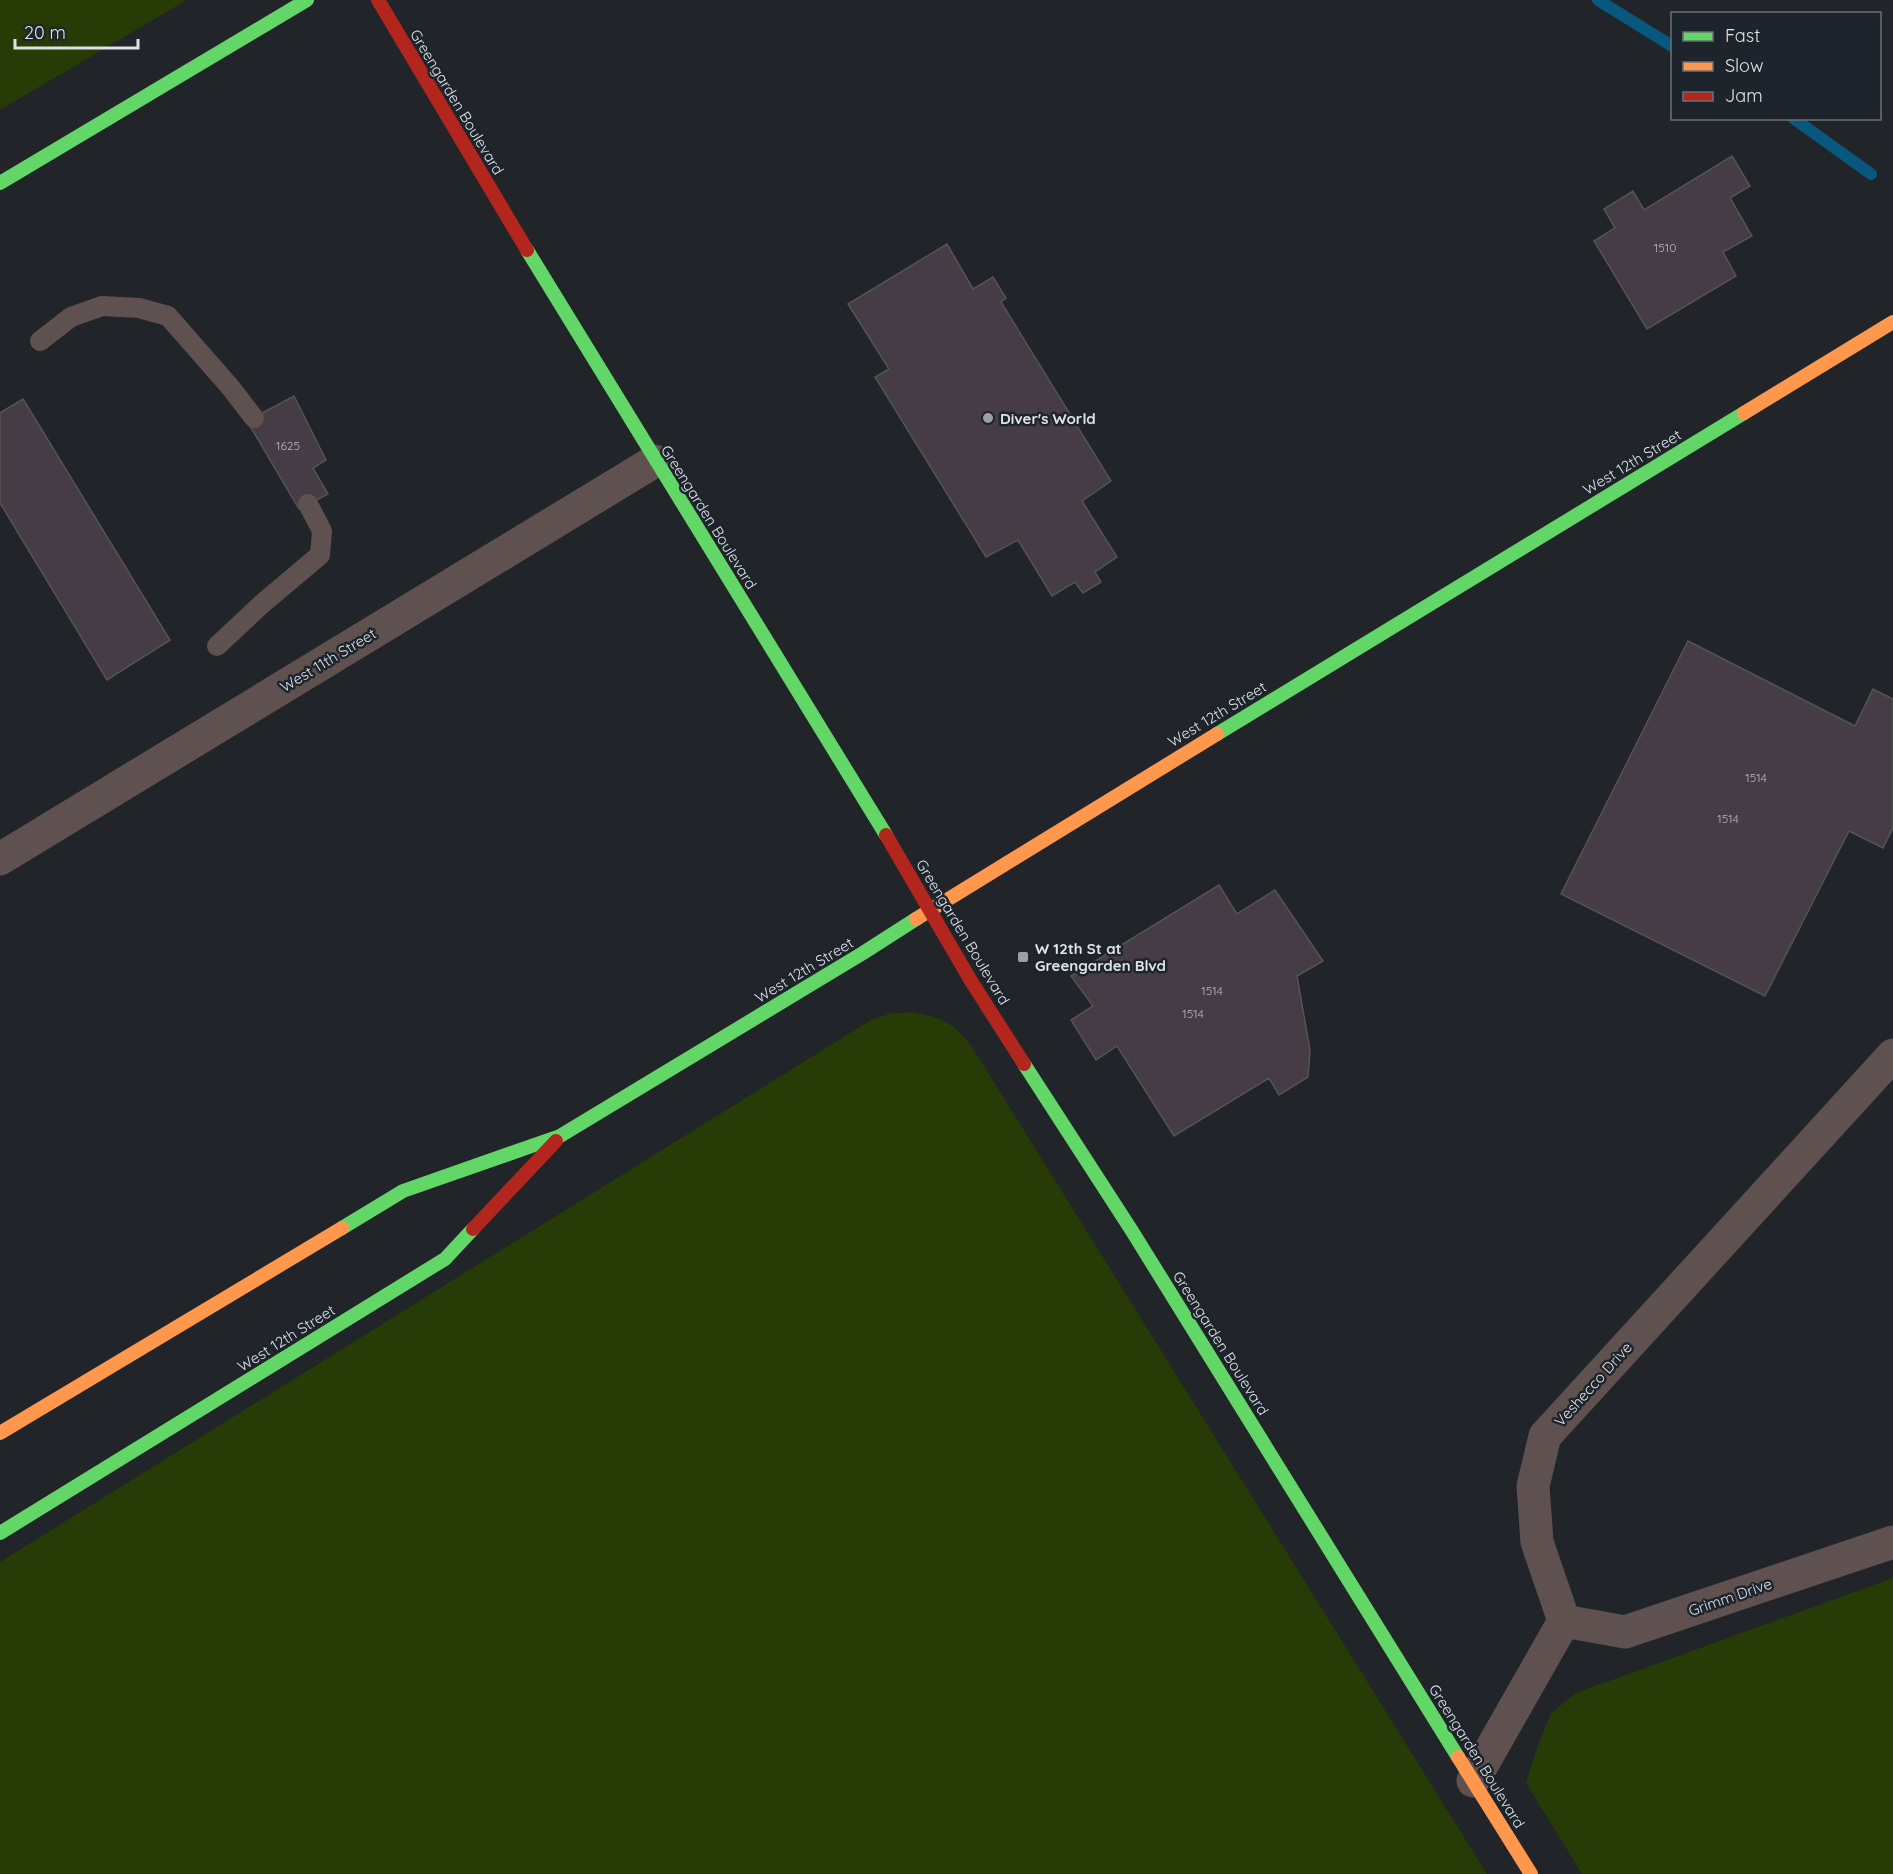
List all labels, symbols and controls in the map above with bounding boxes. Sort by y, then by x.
scale bar [15,12,138,50]
legend [1671,12,1881,120]
text: 20 m [24,21,66,44]
text: Fast [1725,24,1760,47]
street label: Greengarden Boulevard [406,26,508,178]
text: Slow [1725,54,1763,77]
text: Jam [1725,84,1763,107]
house number: 1510 [1654,240,1676,255]
place label: Diver's World [1000,409,1096,428]
marker: Diver's World [981,411,995,425]
street label: West 12th Street [1579,425,1685,499]
house number: 1625 [276,438,300,453]
street label: Greengarden Boulevard [657,441,761,593]
street label: West 11th Street [276,624,380,696]
street label: West 12th Street [1164,677,1270,751]
house number: 1514 [1745,770,1767,785]
house number: 1514 [1717,811,1739,826]
street label: Greengarden Boulevard [912,856,1014,1008]
street label: West 12th Street [751,933,857,1007]
place label: W 12th St at Greengarden Blvd [1035,939,1166,975]
marker: W 12th St at Greengarden Blvd [1016,950,1030,964]
house number: 1514 [1201,983,1223,998]
house number: 1514 [1182,1006,1204,1021]
street label: Greengarden Boulevard [1169,1267,1273,1419]
street label: West 12th Street [234,1300,338,1376]
street label: Veshecco Drive [1550,1338,1636,1430]
street label: Grimm Drive [1686,1574,1774,1620]
street label: Greengarden Boulevard [1425,1680,1529,1832]

